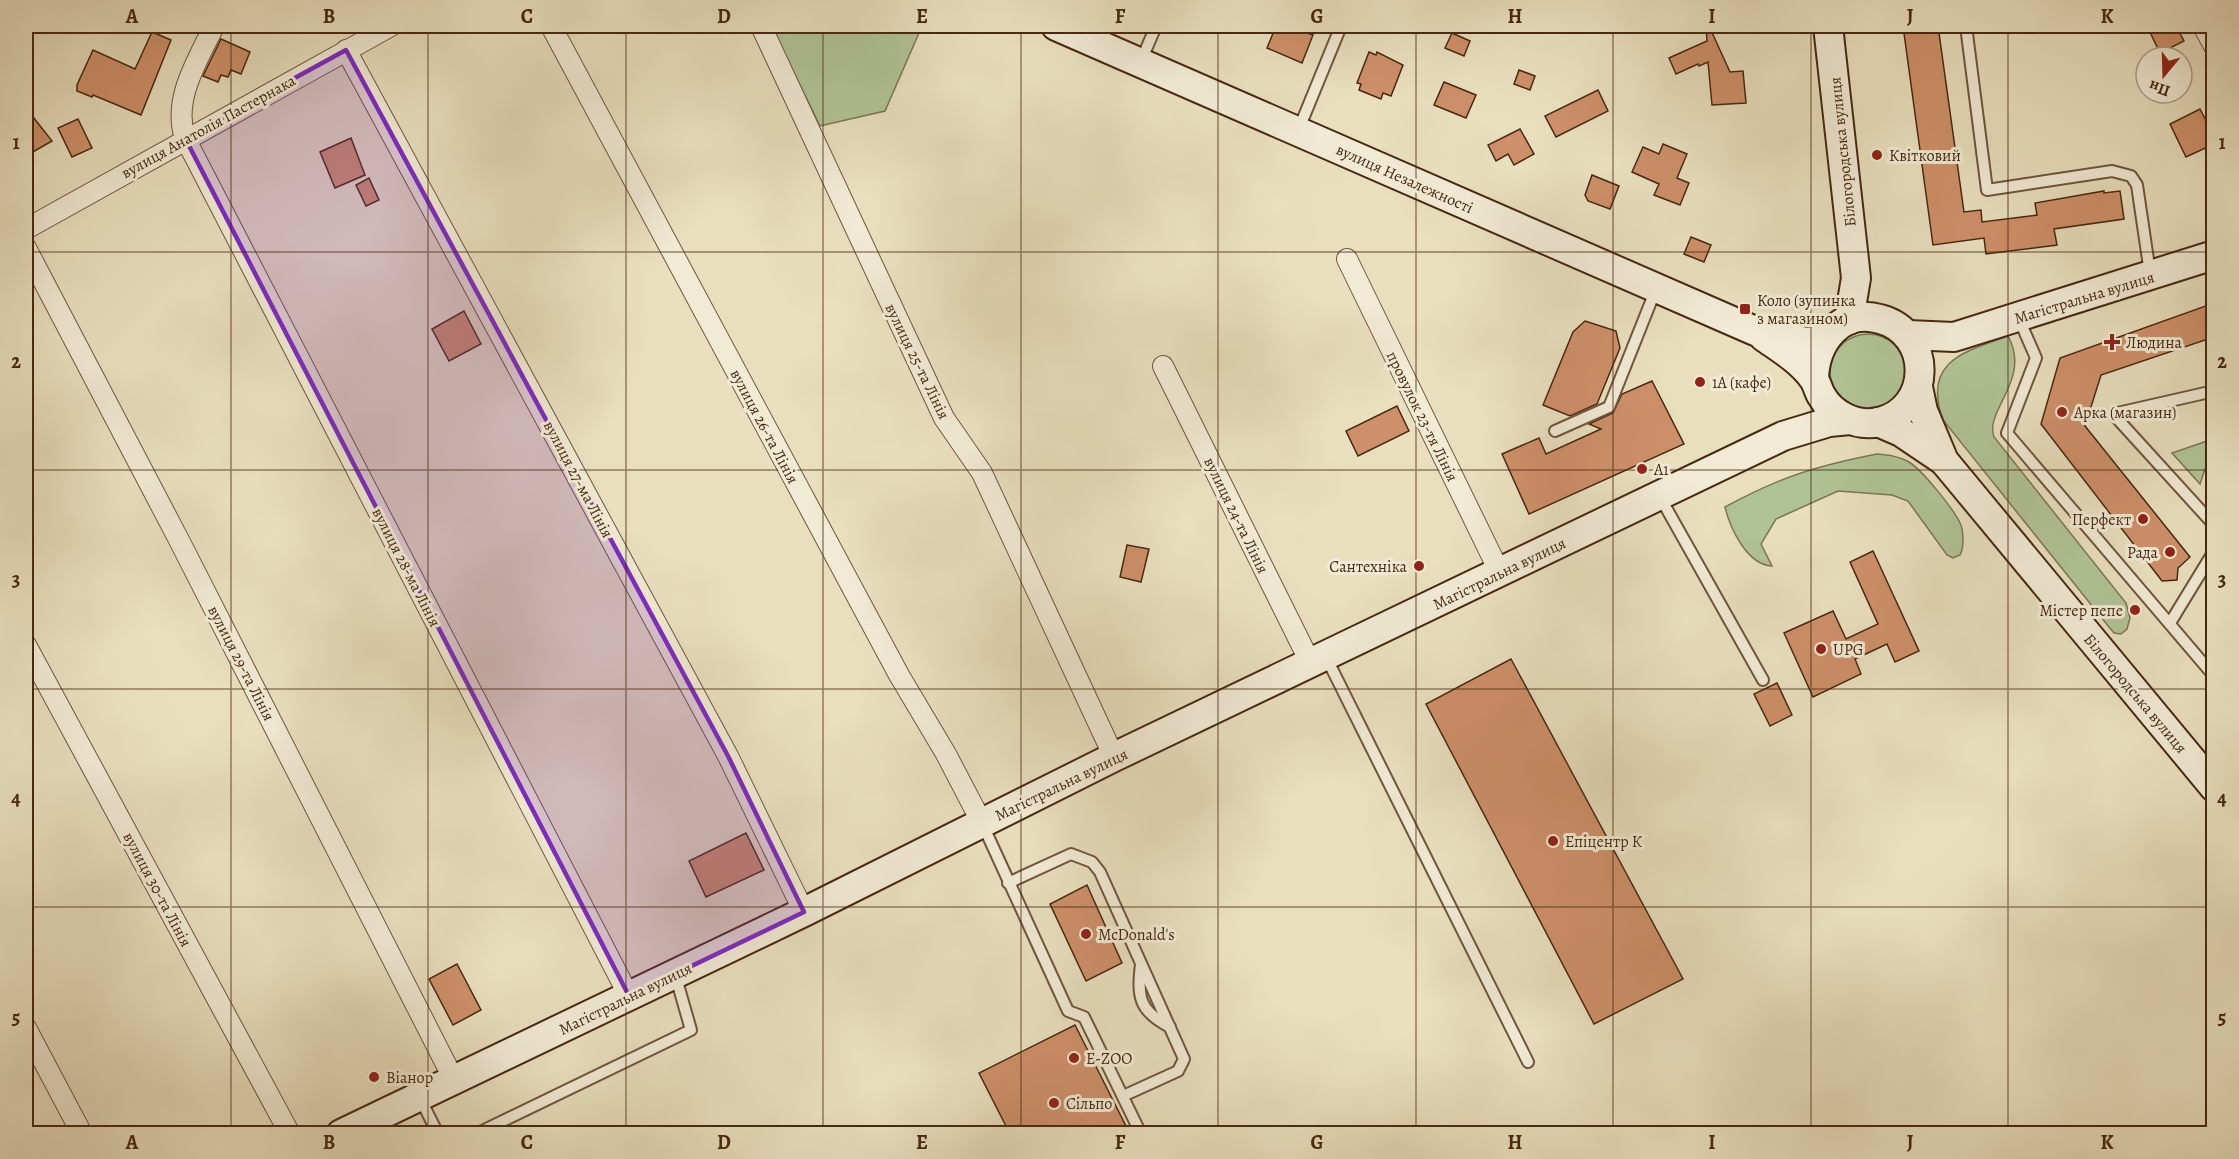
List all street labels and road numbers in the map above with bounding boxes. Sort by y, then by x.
street label: вулиця Анатолія Пастернака [117,69,300,184]
street label: Білогородська вулиця [1824,76,1862,228]
street label: вулиця Незалежності [1332,139,1477,219]
street label: Магістральна вулиця [2012,266,2157,330]
street label: вулиця 25-та Лінія [879,300,955,423]
street label: провулок 23-тя Лінія [1381,348,1463,486]
street label: вулиця 26-та Лінія [725,365,804,488]
street label: вулиця 27-ма Лінія [538,417,618,542]
street label: вулиця 24-та Лінія [1198,454,1274,578]
street label: вулиця 28-ма Лінія [367,504,446,631]
street label: Магістральна вулиця [1429,532,1570,616]
street label: вулиця 29-та Лінія [203,602,280,725]
street label: Білогородська вулиця [2078,629,2192,759]
street label: Магістральна вулиця [991,743,1132,827]
street label: вулиця 30-та Лінія [118,828,197,951]
street label: Магістральна вулиця [555,957,696,1041]

